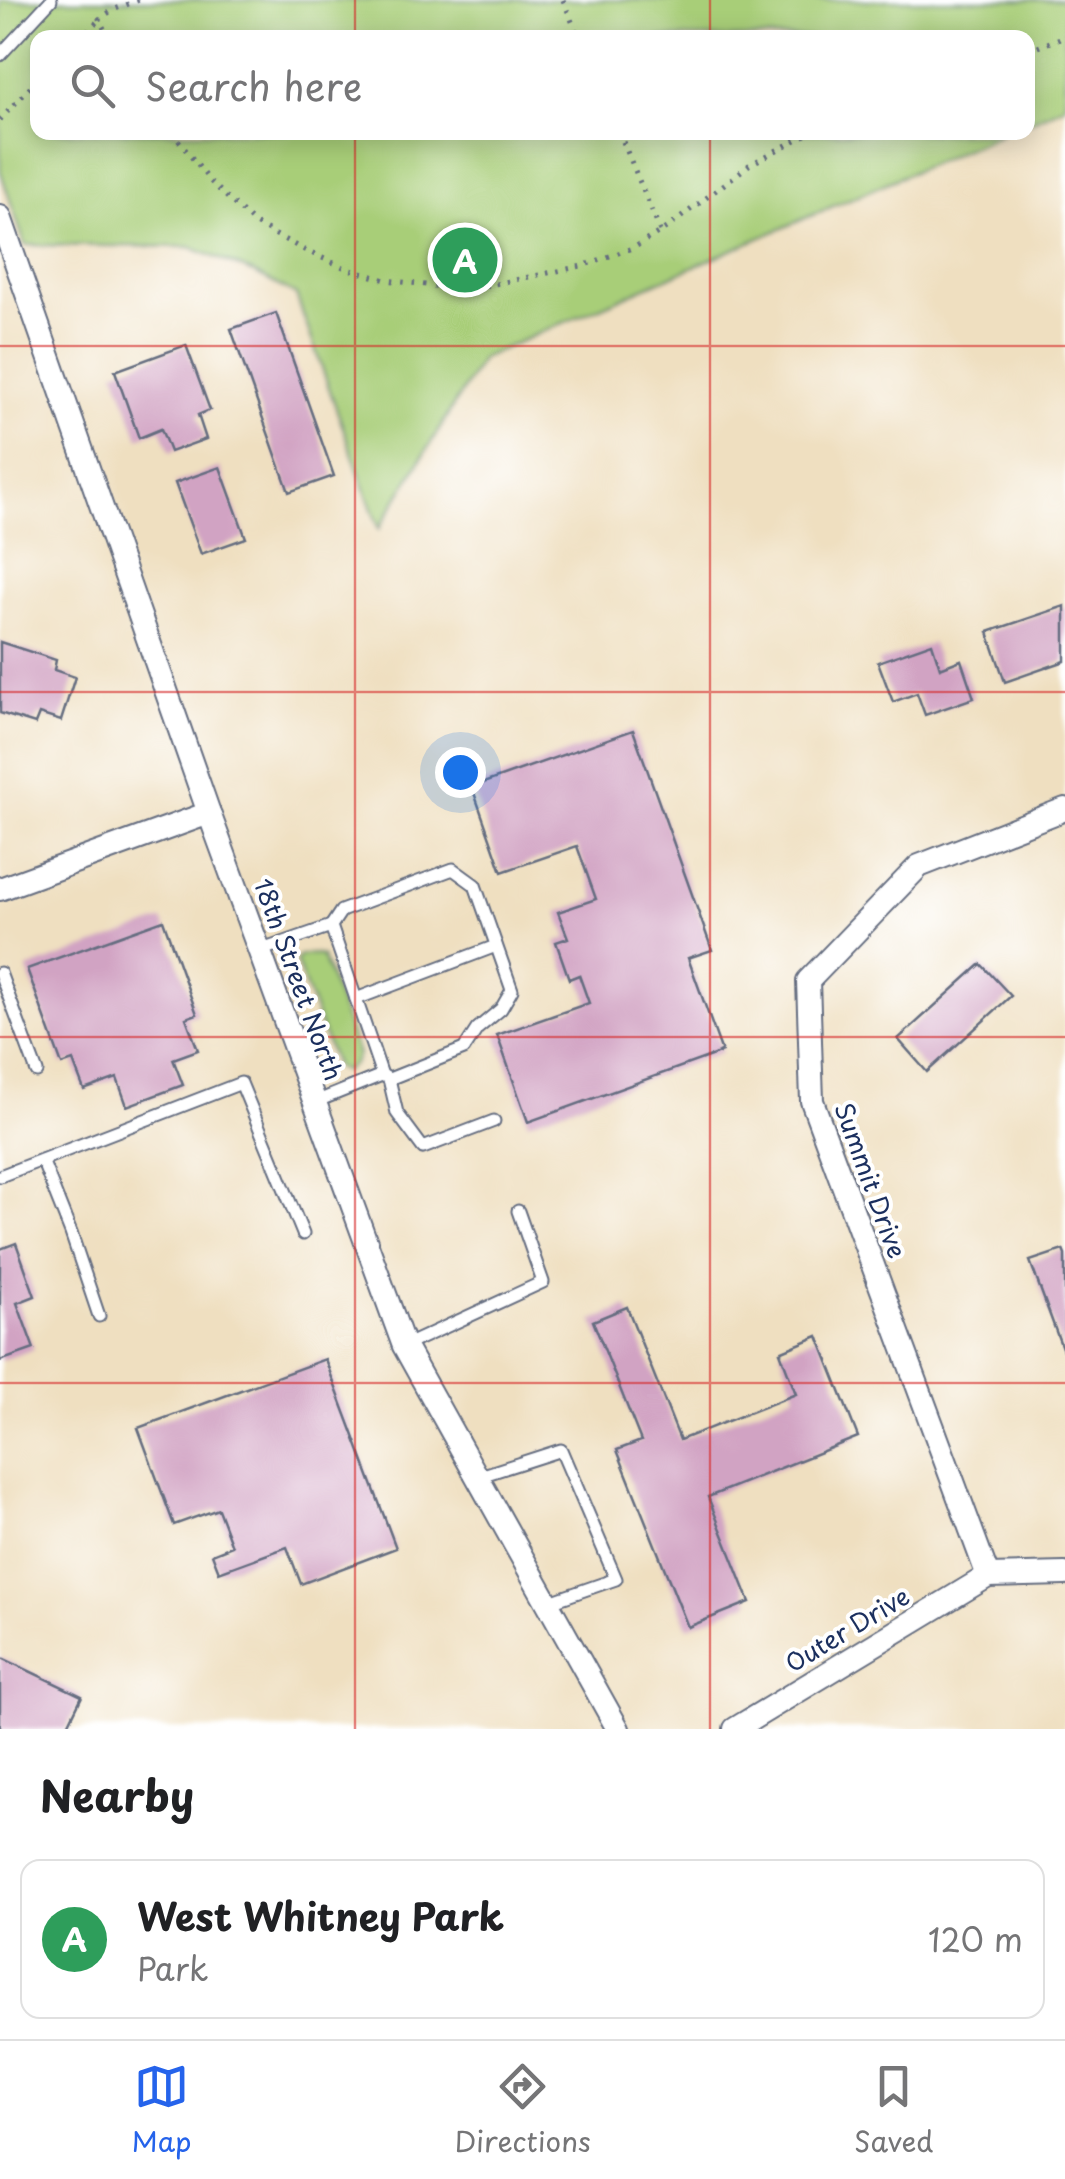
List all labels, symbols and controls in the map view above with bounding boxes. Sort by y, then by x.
search box [30,30,1035,140]
text: Search here [145,57,362,114]
icon: search [65,58,120,113]
pin: A [432,222,498,298]
your location [435,747,486,798]
street label: 18th Street North [245,873,353,1085]
street label: Summit Drive [825,1097,917,1263]
street label: Outer Drive [777,1577,917,1681]
text: Nearby [40,1763,194,1826]
text: West Whitney Park [137,1887,504,1944]
text: A [62,1915,87,1963]
text: 120 m [928,1915,1023,1963]
text: Park [137,1944,209,1992]
tab: Map [132,2059,191,2162]
tab: Directions [455,2059,591,2162]
tab: Saved [854,2059,933,2162]

